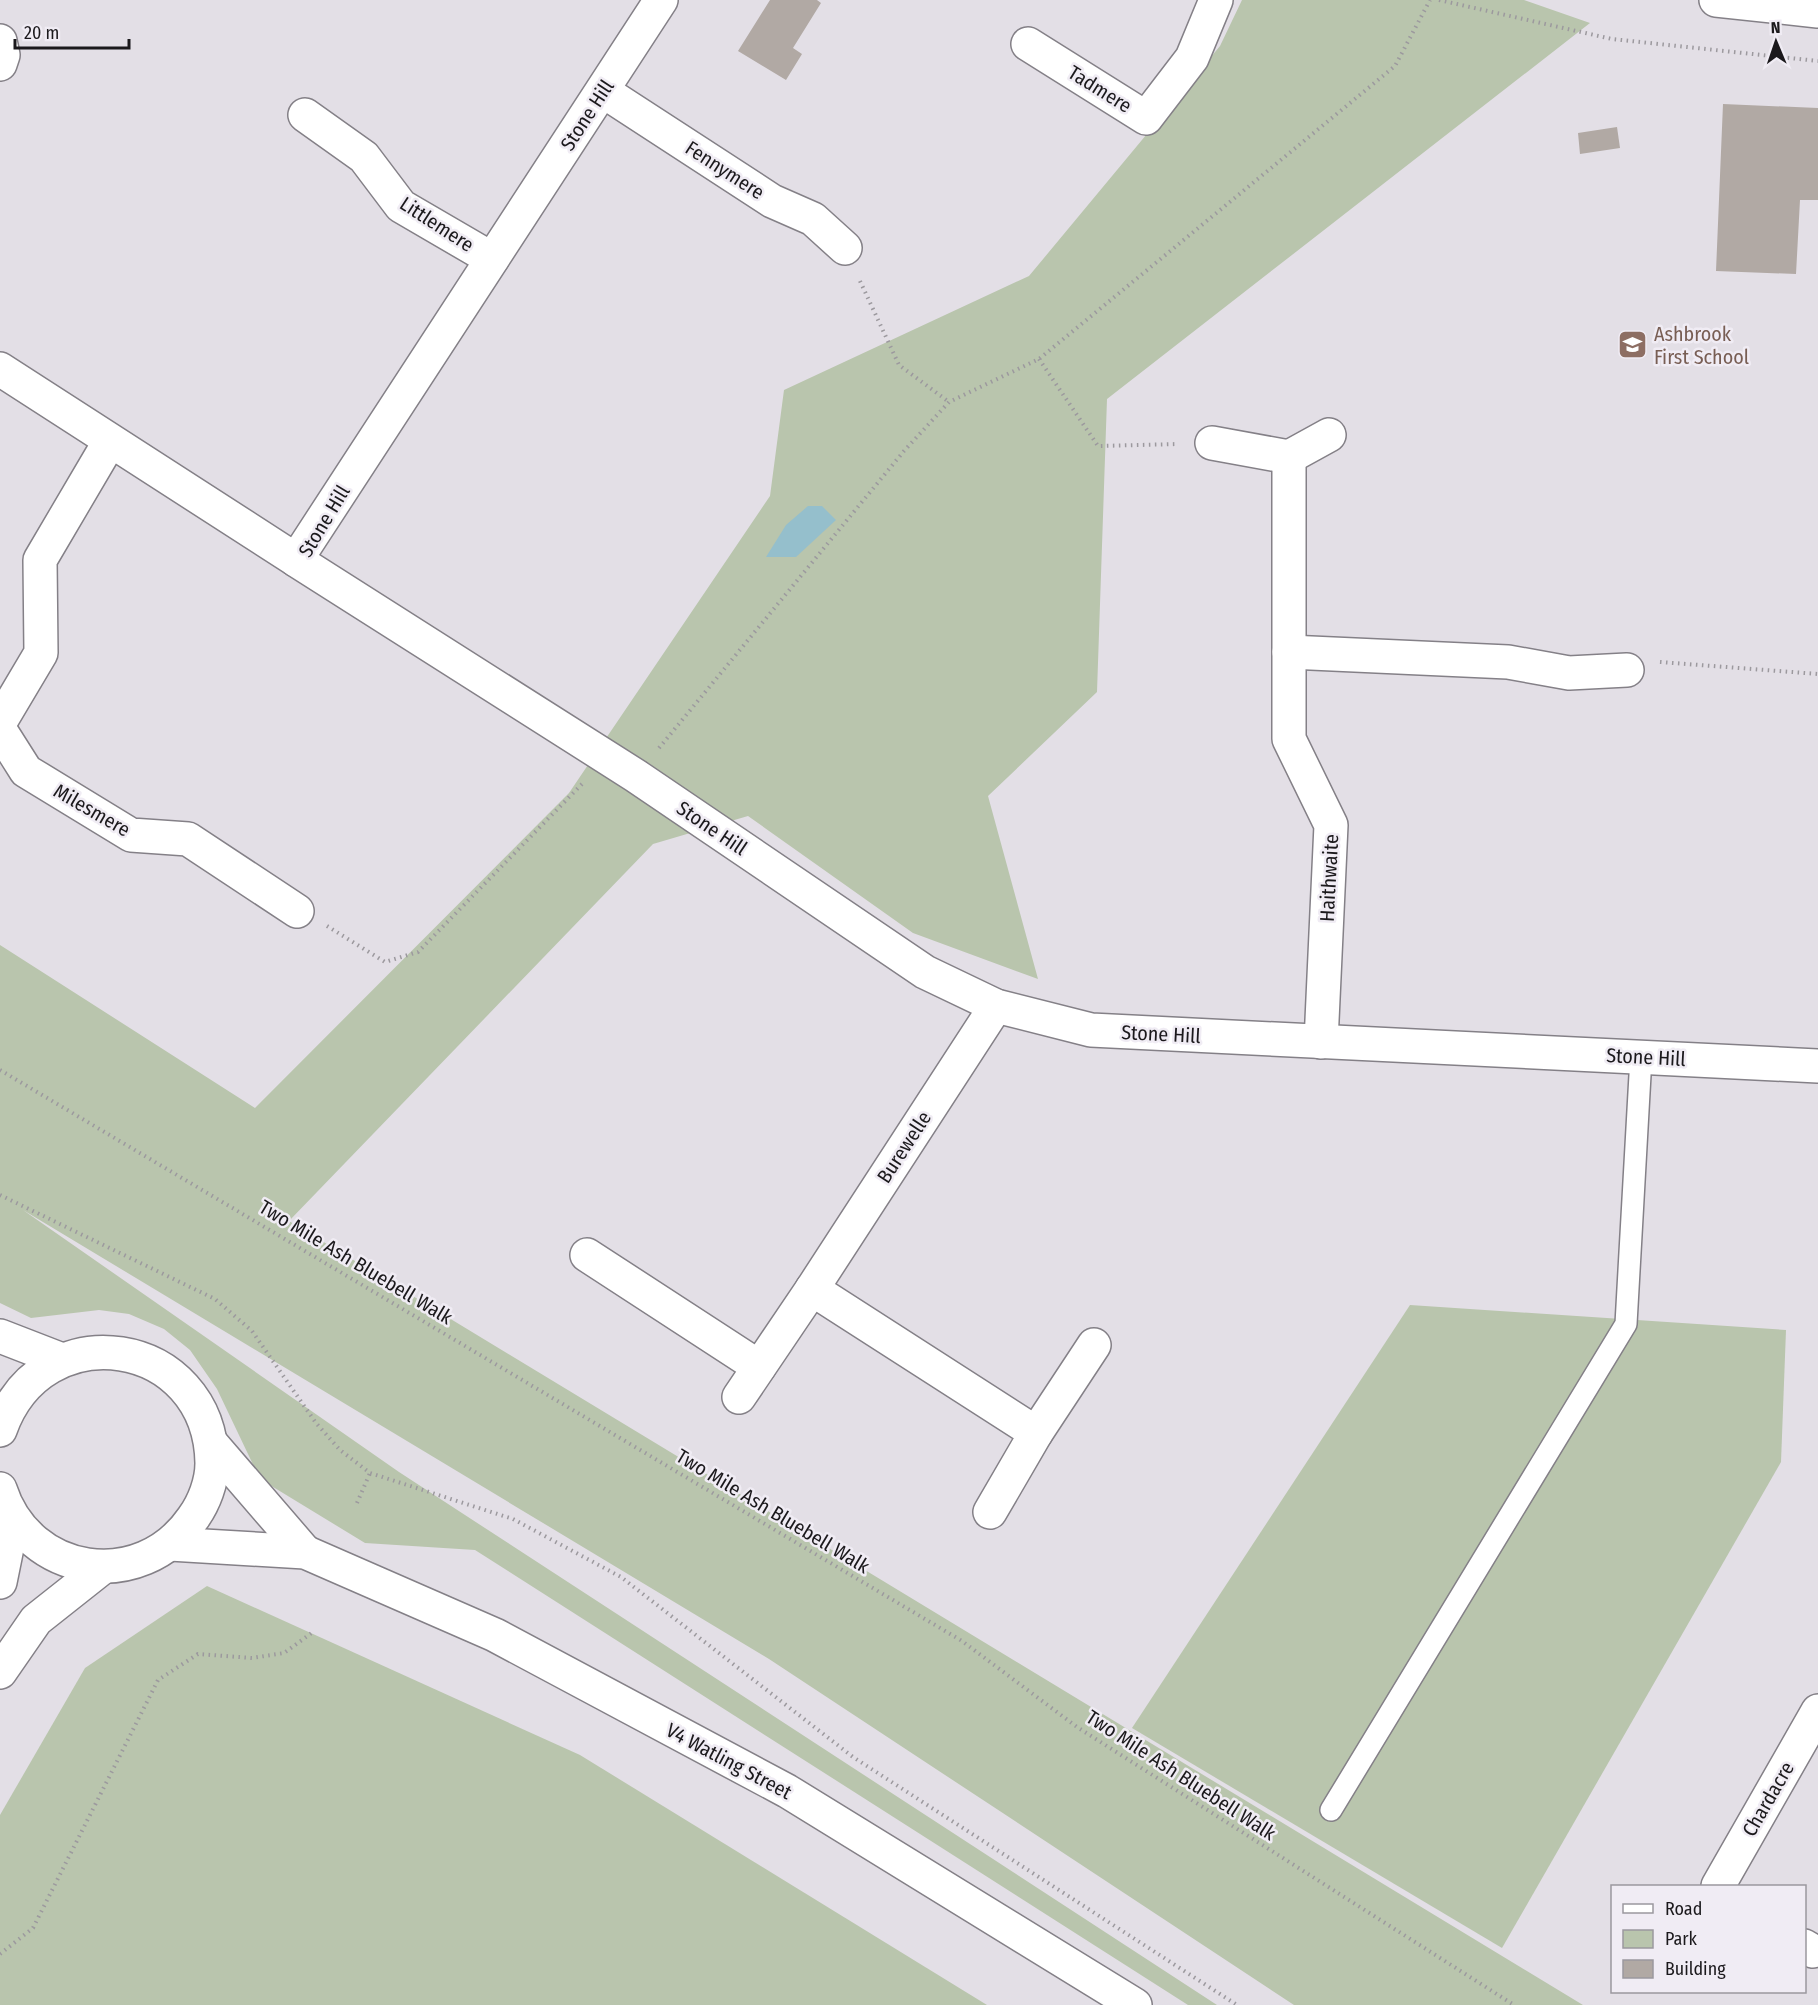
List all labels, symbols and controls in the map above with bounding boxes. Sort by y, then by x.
scale bar [15,12,129,50]
north arrow [1746,12,1806,72]
text: N [1770,18,1781,37]
text: 20 m [24,22,59,44]
street label: Tadmere [1064,60,1136,118]
street label: Stone Hill [555,75,619,155]
street label: Fennymere [681,136,769,204]
street label: Littlemere [395,191,479,257]
place label: Ashbrook First School [1654,322,1749,369]
school or university icon: Ashbrook First School [1617,329,1649,361]
street label: Stone Hill [293,481,355,561]
street label: Milesmere [49,779,135,841]
street label: Stone Hill [672,796,752,860]
street label: Haithwaite [1315,834,1343,922]
street label: Stone Hill [1121,1020,1201,1048]
street label: Stone Hill [1606,1043,1686,1071]
street label: Burewelle [872,1106,936,1188]
street label: Two Mile Ash Bluebell Walk [255,1195,458,1330]
street label: Two Mile Ash Bluebell Walk [672,1444,875,1579]
street label: Two Mile Ash Bluebell Walk [1082,1705,1281,1846]
street label: V4 Watling Street [662,1718,796,1804]
street label: Chardacre [1737,1757,1799,1841]
legend [1611,1885,1806,1993]
text: Road [1665,1898,1702,1920]
text: Park [1665,1928,1698,1950]
text: Building [1665,1958,1726,1980]

